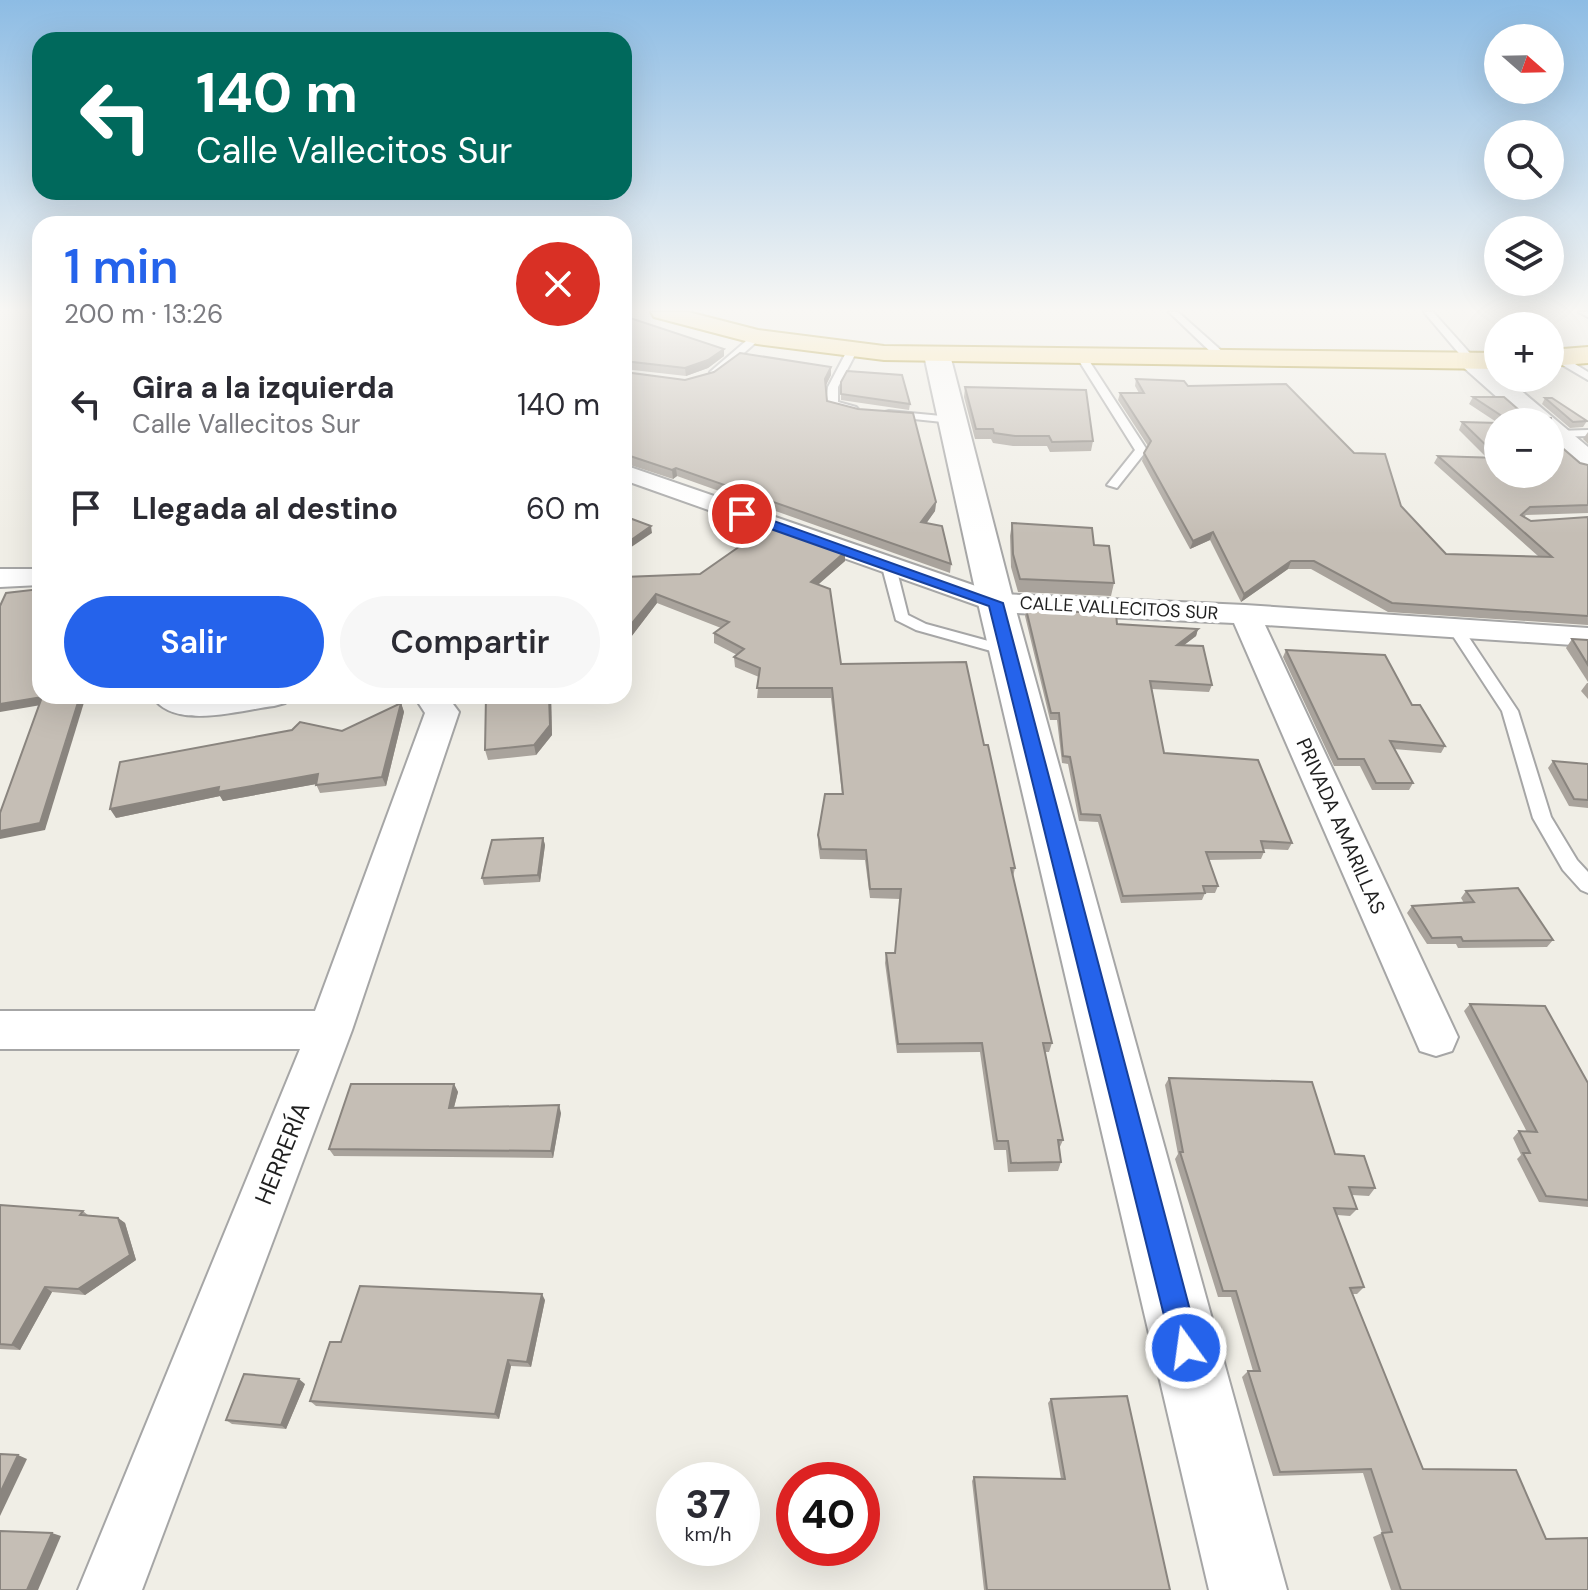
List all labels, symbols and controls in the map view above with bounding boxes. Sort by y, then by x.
north arrow [1484,24,1564,104]
map controls [1484,24,1564,488]
text: 140 m [196,56,358,129]
icon: left [64,64,168,168]
button: search [1484,120,1564,200]
text: Calle Vallecitos Sur [196,127,512,174]
button: layers [1484,216,1564,296]
text: 1 min [64,235,179,298]
button: close [516,242,600,326]
text: 200 m · 13:26 [64,297,223,331]
button: + [1484,312,1564,392]
text: Gira a la izquierda [132,368,394,407]
icon: left [64,382,108,426]
text: 140 m [517,385,600,424]
text: Calle Vallecitos Sur [132,407,360,441]
button: − [1484,408,1564,488]
pin [708,480,776,548]
icon: arrive [64,486,108,530]
text: Llegada al destino [132,489,398,528]
text: 60 m [526,489,600,528]
icon: arrive [720,492,764,536]
street label: CALLE VALLECITOS SUR [1019,591,1219,625]
button: Salir [64,596,324,688]
button: Compartir [340,596,600,688]
street label: PRIVADA AMARILLAS [1290,734,1392,918]
street label: HERRERÍA [247,1097,317,1209]
position arrow [1144,1306,1228,1390]
speed limit sign: 40 [776,1462,880,1566]
text: 37 [685,1478,731,1530]
text: km/h [684,1521,732,1547]

